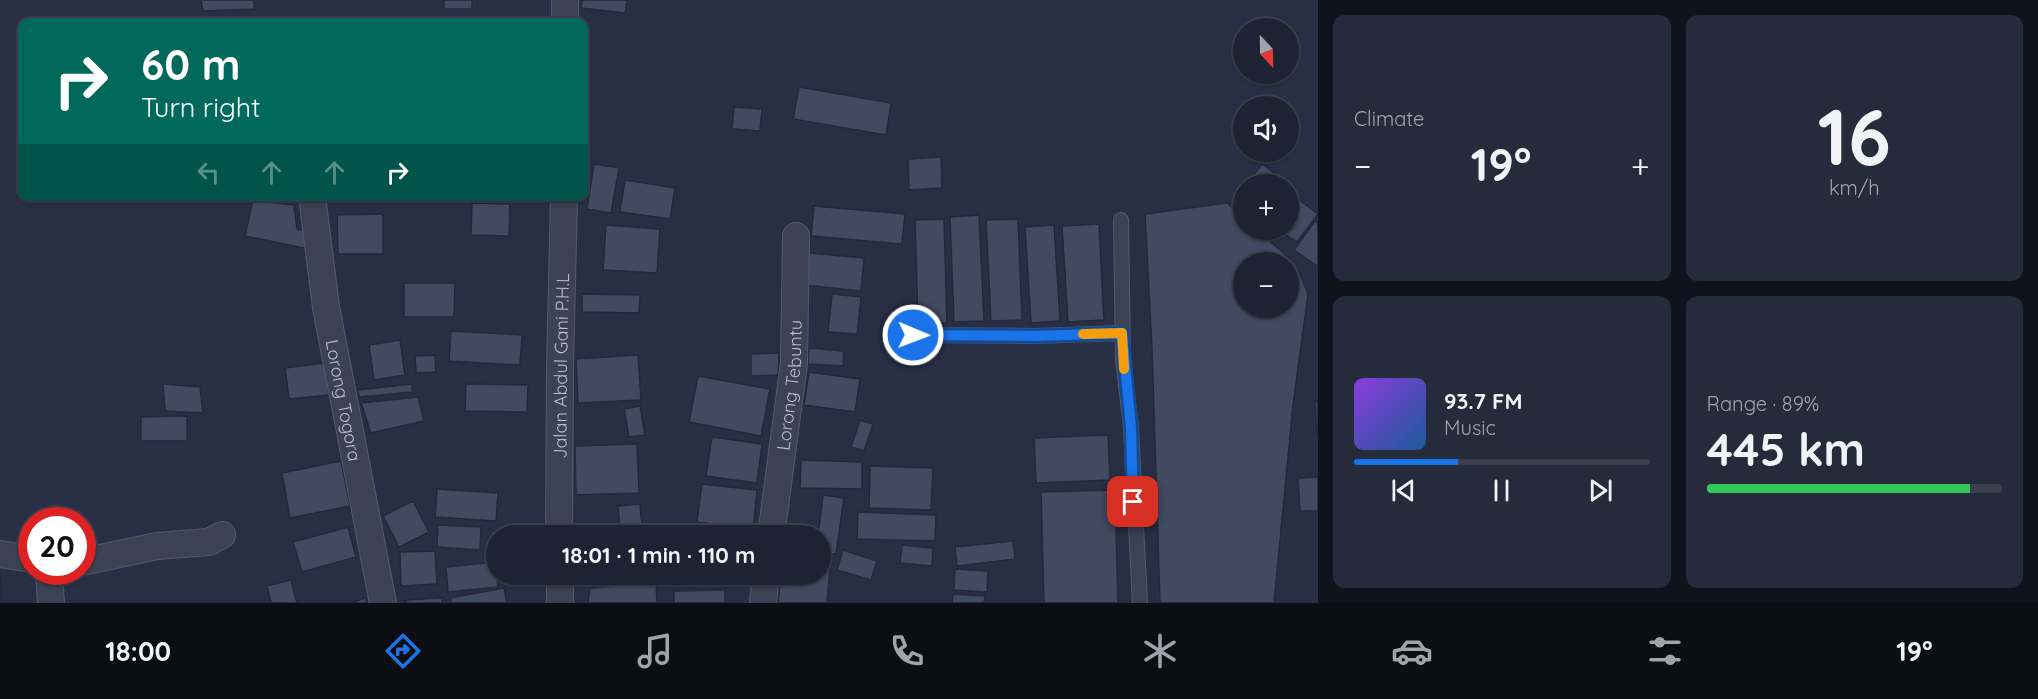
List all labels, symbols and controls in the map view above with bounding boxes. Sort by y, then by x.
north arrow [1233,18,1299,84]
map controls [1233,18,1299,318]
text: 60 m [141,38,241,91]
icon: right [42,42,120,120]
text: 16 [1818,87,1891,185]
text: Turn right [141,90,260,124]
button: sound [1233,96,1299,162]
text: Climate [1354,106,1424,131]
text: 19° [1471,136,1531,192]
text: − [1354,145,1371,186]
text: + [1631,145,1649,186]
icon: left [192,156,225,189]
icon: ahead [255,156,288,189]
icon: ahead [318,156,351,189]
icon: right [381,156,414,189]
button: + [1233,174,1299,240]
text: km/h [1829,175,1880,200]
button: − [1233,252,1299,318]
street label: Jalan Abdul Gani P.H.L [548,273,574,459]
position arrow [881,303,945,367]
street label: Lorong Tebuntu [771,320,806,452]
street label: Lorong Togora [321,338,367,463]
text: 93.7 FM [1444,387,1522,415]
text: Range · 89% [1707,391,1819,416]
text: Music [1444,415,1496,440]
text: 445 km [1707,421,1865,477]
icon: previous [1387,474,1420,507]
icon: pause [1485,474,1518,507]
icon: next [1584,474,1617,507]
pin [1107,476,1158,527]
icon: arrive [1116,485,1149,518]
speed limit sign: 20 [18,507,96,585]
text: 18:01 · 1 min · 110 m [562,541,755,569]
icon: directions [382,630,424,672]
icon: music [634,630,676,672]
icon: phone [886,630,928,672]
icon: climate [1139,630,1181,672]
icon: car [1391,630,1433,672]
icon: filters [1644,630,1686,672]
text: 18:00 [105,634,171,668]
text: 19° [1896,634,1933,668]

